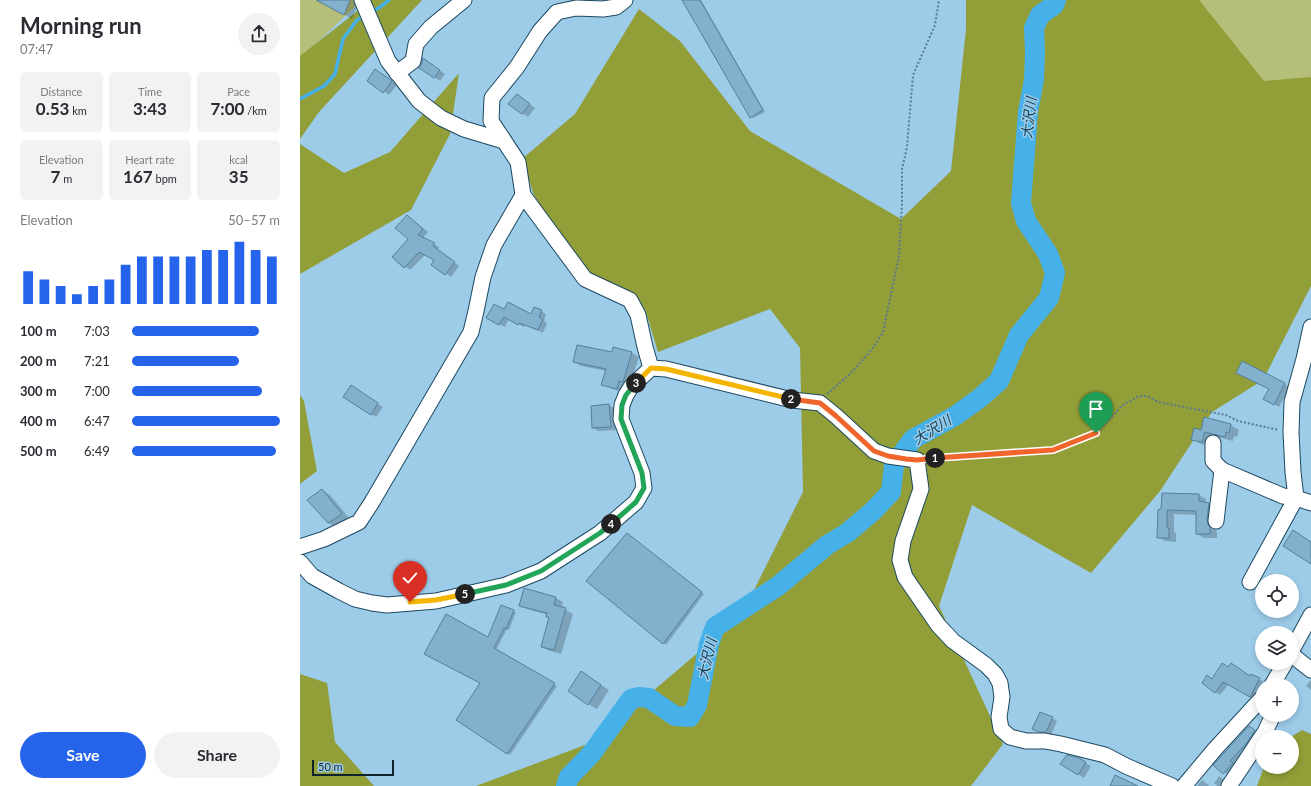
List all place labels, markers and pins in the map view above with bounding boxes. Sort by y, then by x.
pin: 3 [626,373,646,393]
pin: 2 [781,389,801,409]
pin [1079,392,1113,433]
pin: 1 [925,448,945,468]
pin: 4 [601,514,621,534]
pin [393,561,427,602]
pin: 5 [455,584,475,604]

